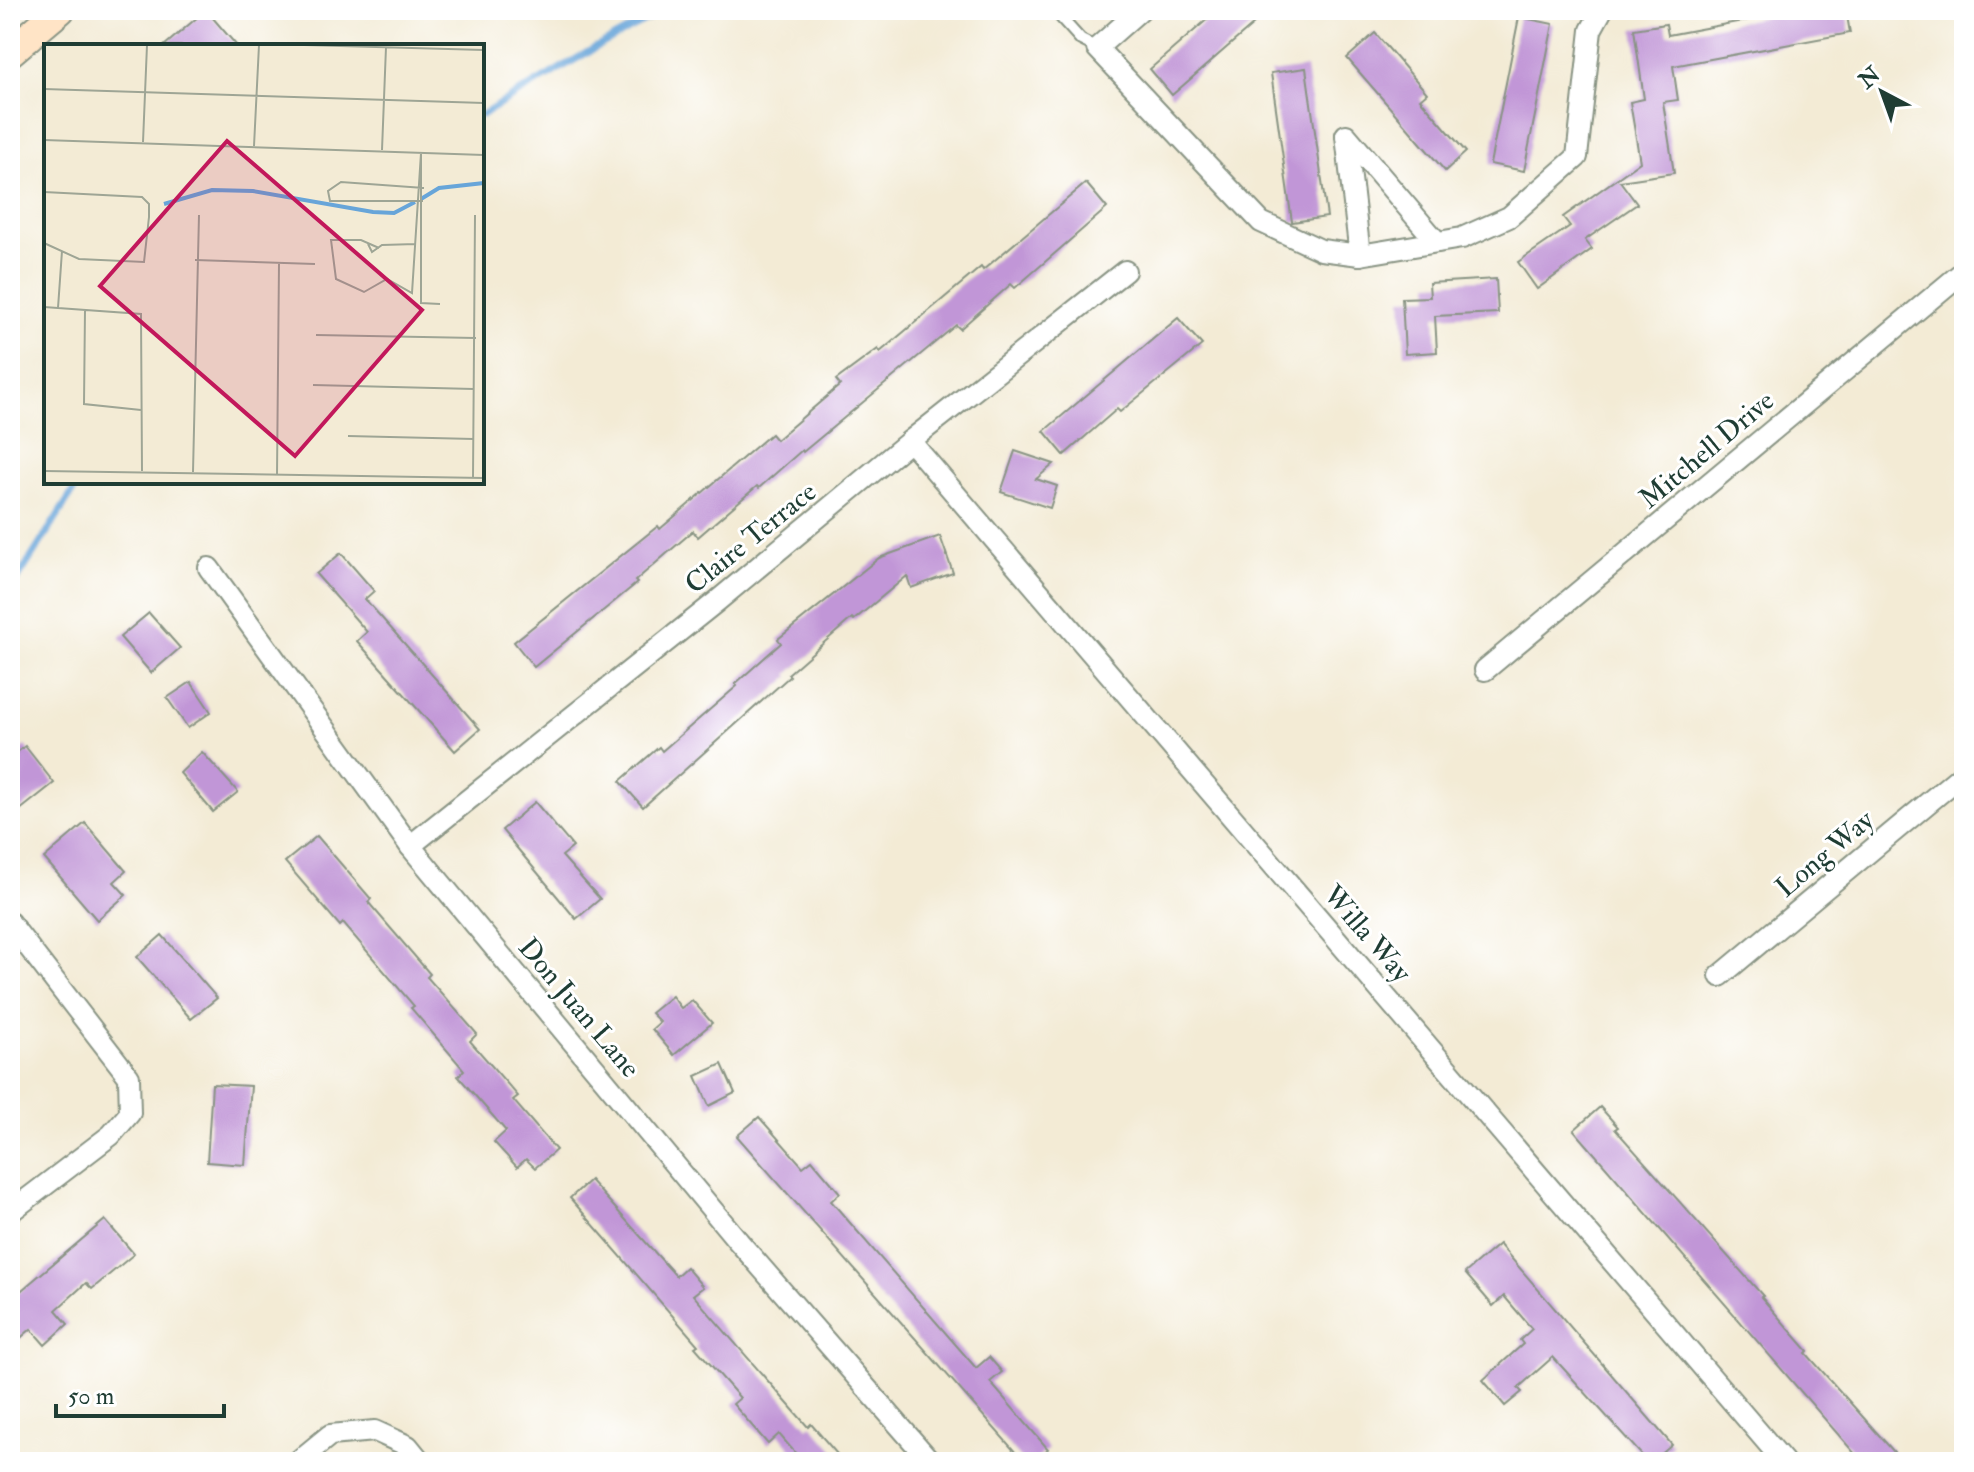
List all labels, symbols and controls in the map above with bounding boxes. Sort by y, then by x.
inset map [44,44,484,484]
north arrow [1842,52,1922,132]
text: N [1852,60,1886,95]
street label: Mitchell Drive [1632,383,1782,517]
street label: Claire Terrace [678,474,824,602]
street label: Long Way [1769,803,1882,905]
street label: Willa Way [1315,877,1419,990]
street label: Don Juan Lane [510,931,648,1085]
scale bar [56,1368,224,1418]
text: 50 m [68,1381,115,1412]

